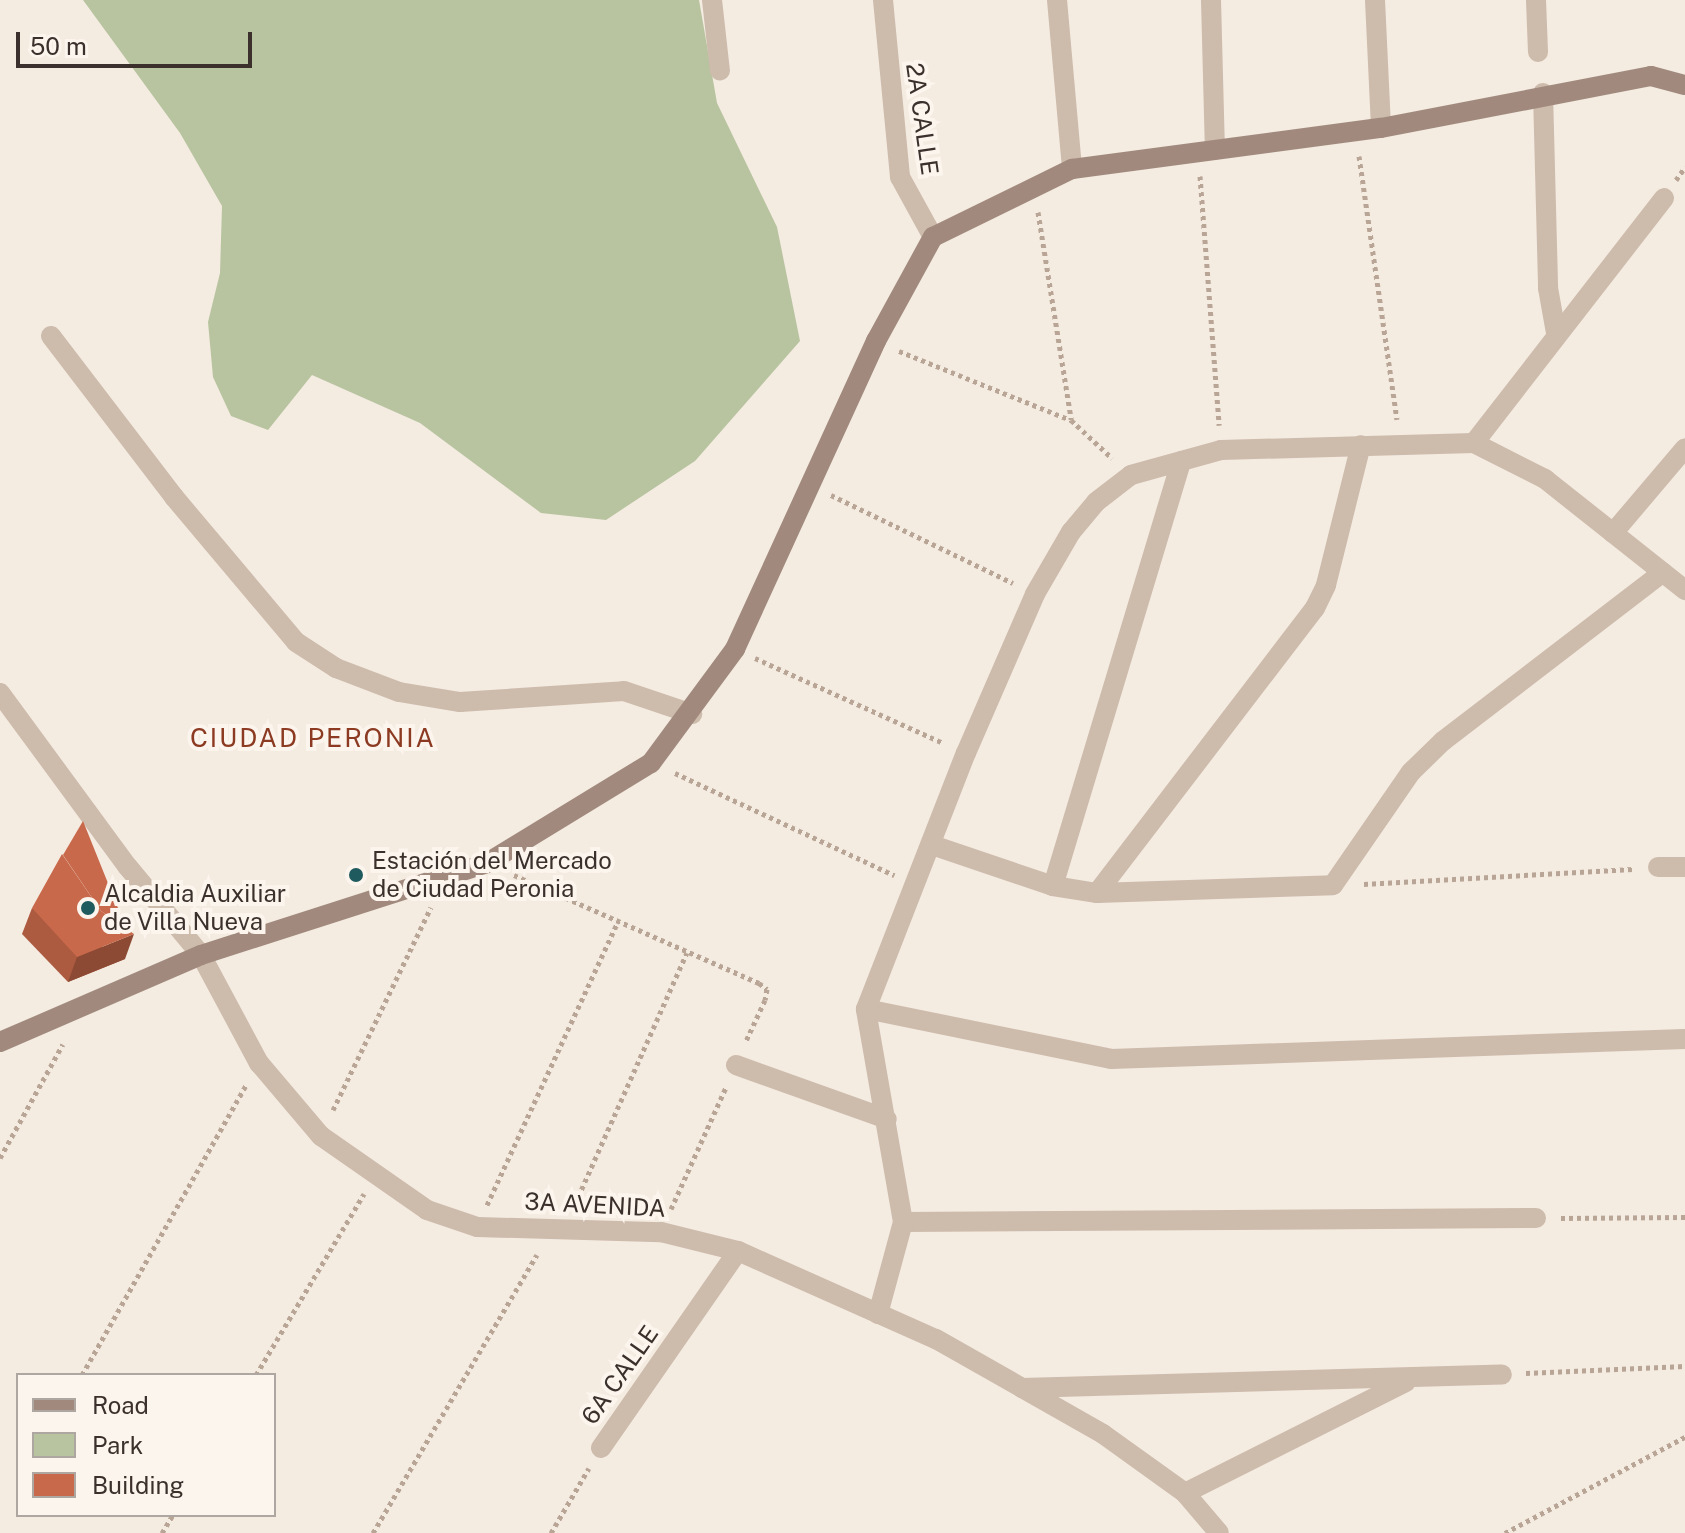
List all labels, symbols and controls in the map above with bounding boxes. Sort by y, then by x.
scale bar [20,16,256,66]
text: 50 m [30,32,87,60]
street label: 2A CALLE [900,61,944,177]
district label: CIUDAD PERONIA [190,722,436,754]
place label: Estación del Mercado de Ciudad Peronia [372,847,612,903]
marker: Estación del Mercado de Ciudad Peronia [347,866,365,884]
place label: Alcaldia Auxiliar de Villa Nueva [104,880,286,936]
marker: Alcaldia Auxiliar de Villa Nueva [79,899,97,917]
street label: 3A AVENIDA [524,1187,666,1223]
street label: 6A CALLE [576,1320,664,1430]
legend [16,1373,276,1517]
text: Road [92,1391,149,1419]
text: Park [92,1431,143,1459]
text: Building [92,1471,184,1499]

